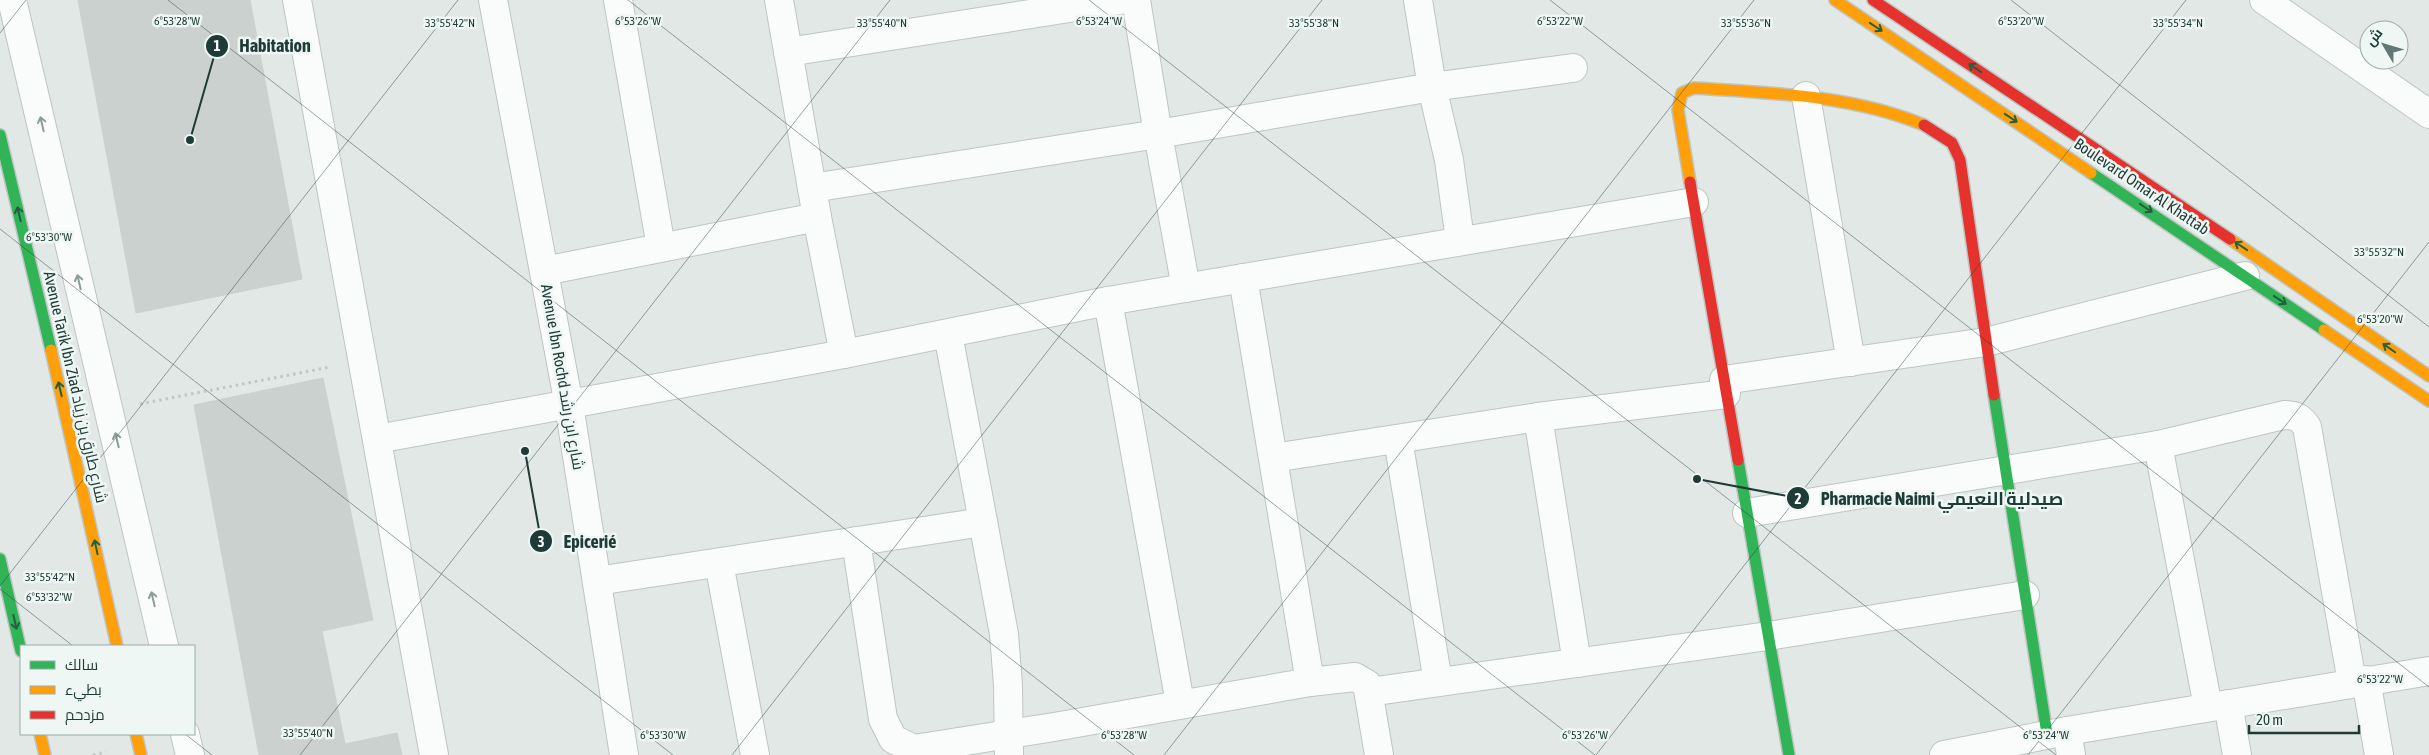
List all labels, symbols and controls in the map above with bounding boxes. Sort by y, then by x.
text: 6°53'28"W [154,14,200,28]
text: 6°53'26"W [615,14,661,28]
text: 6°53'24"W [1076,14,1122,28]
text: 6°53'22"W [1537,14,1583,28]
text: 6°53'20"W [1998,14,2044,28]
text: 33°55'42"N [425,16,475,30]
text: 33°55'40"N [857,16,907,30]
text: 33°55'38"N [1289,16,1339,30]
text: 33°55'36"N [1721,16,1771,30]
text: 33°55'34"N [2153,16,2203,30]
north arrow [2359,20,2409,70]
one-way arrow [1869,22,1883,32]
text: ش [2362,25,2386,50]
callout: Habitation [205,29,321,62]
text: Habitation [239,35,311,56]
text: 1 [213,37,221,54]
one-way arrow [1968,63,1982,73]
one-way arrow [2003,113,2017,123]
one-way arrow [37,117,46,133]
street label: Boulevard Omar Al Khattab [2071,134,2213,238]
one-way arrow [2138,203,2152,213]
one-way arrow [14,206,23,222]
text: 6°53'30"W [26,230,72,244]
one-way arrow [2234,241,2248,251]
text: 33°55'32"N [2354,245,2404,259]
street label: Avenue Tarik Ibn Ziad شارع طارق بن زياد [38,269,111,505]
one-way arrow [74,275,83,291]
street label: Avenue Ibn Rochd شارع ابن رشد [535,283,588,472]
one-way arrow [2273,294,2287,305]
text: 6°53'20"W [2357,312,2403,326]
one-way arrow [2382,343,2396,353]
one-way arrow [55,381,64,397]
one-way arrow [112,433,121,449]
callout: Pharmacie Naimi صيدلية النعيمي [1786,482,2073,515]
text: Pharmacie Naimi صيدلية النعيمي [1821,488,2063,514]
text: 2 [1794,490,1802,507]
callout: Epicerié [528,525,626,558]
text: Epicerié [564,531,616,552]
text: 3 [537,533,545,550]
one-way arrow [91,540,100,556]
text: 33°55'42"N [25,570,75,584]
text: 6°53'32"W [26,590,72,604]
one-way arrow [148,591,157,607]
one-way arrow [11,613,20,629]
legend [20,645,195,735]
text: سالك [65,656,98,673]
text: 6°53'22"W [2357,672,2403,686]
text: بطيء [65,681,102,702]
scale bar [2249,702,2359,734]
text: مزدحم [65,706,105,725]
text: 20 m [2256,711,2283,728]
text: 33°55'40"N [283,726,333,740]
text: 6°53'30"W [640,728,686,742]
text: 6°53'28"W [1101,728,1147,742]
text: 6°53'26"W [1562,728,1608,742]
text: 6°53'24"W [2023,728,2069,742]

